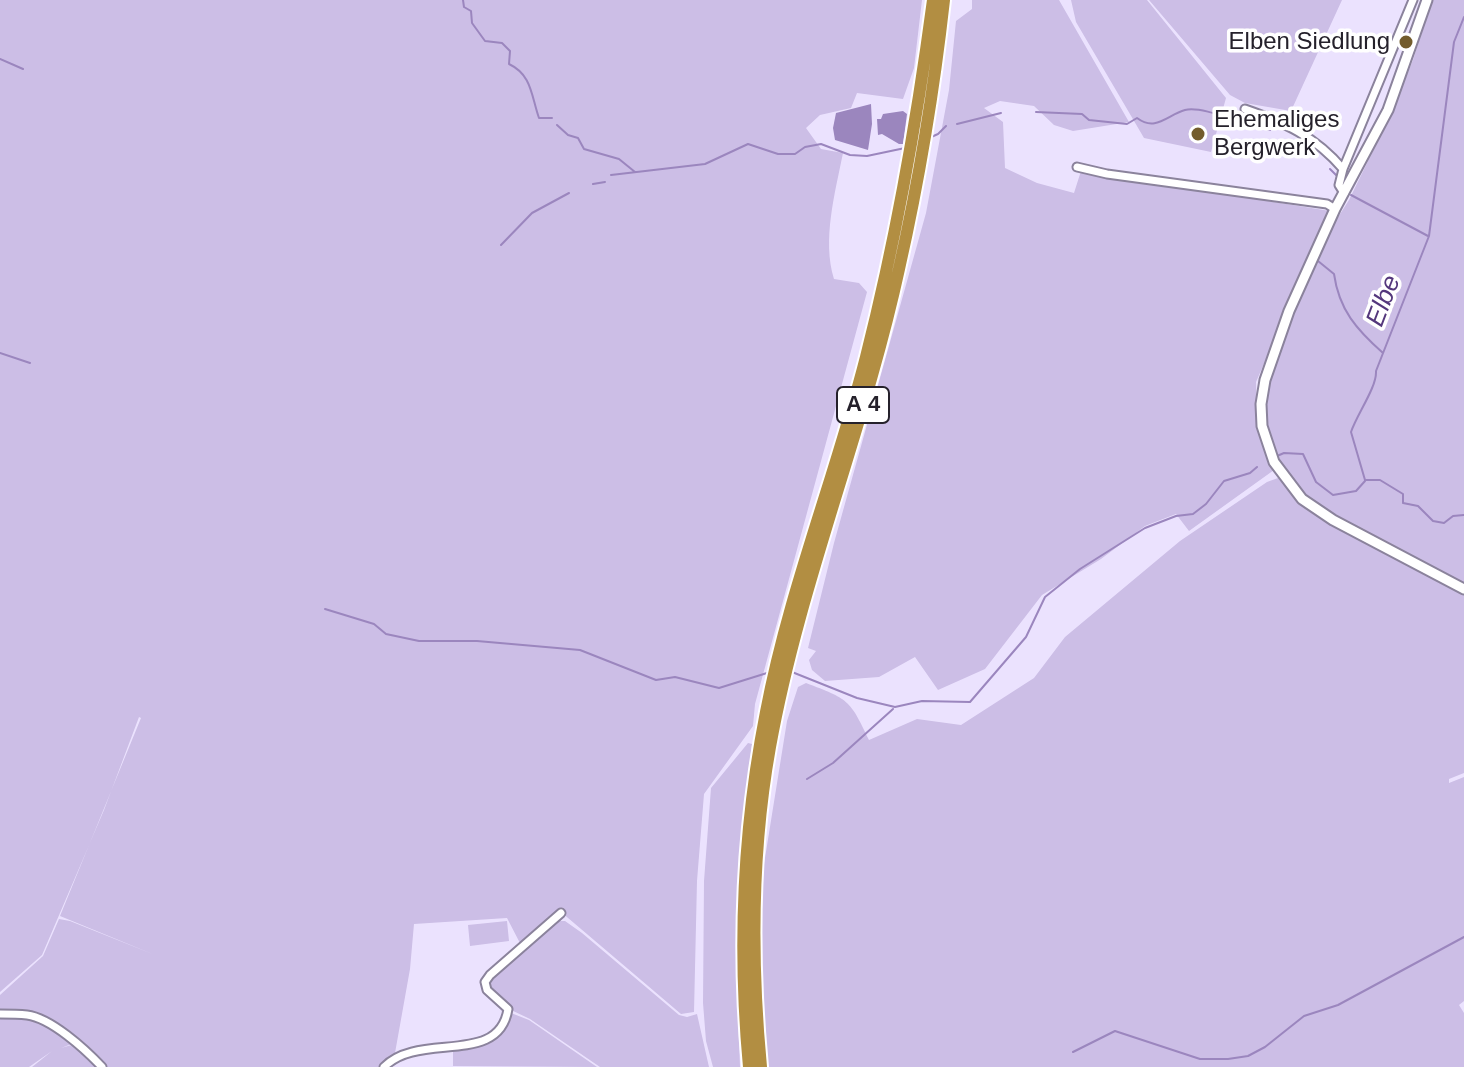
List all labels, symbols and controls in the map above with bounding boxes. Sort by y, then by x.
place label: Elben Siedlung [1229,28,1390,56]
marker: Elben Siedlung [1397,33,1415,51]
place label: Ehemaliges Bergwerk [1214,106,1339,162]
marker: Ehemaliges Bergwerk [1189,125,1207,143]
water label: Elbe [1360,271,1408,331]
road number: A 4 [837,387,889,423]

